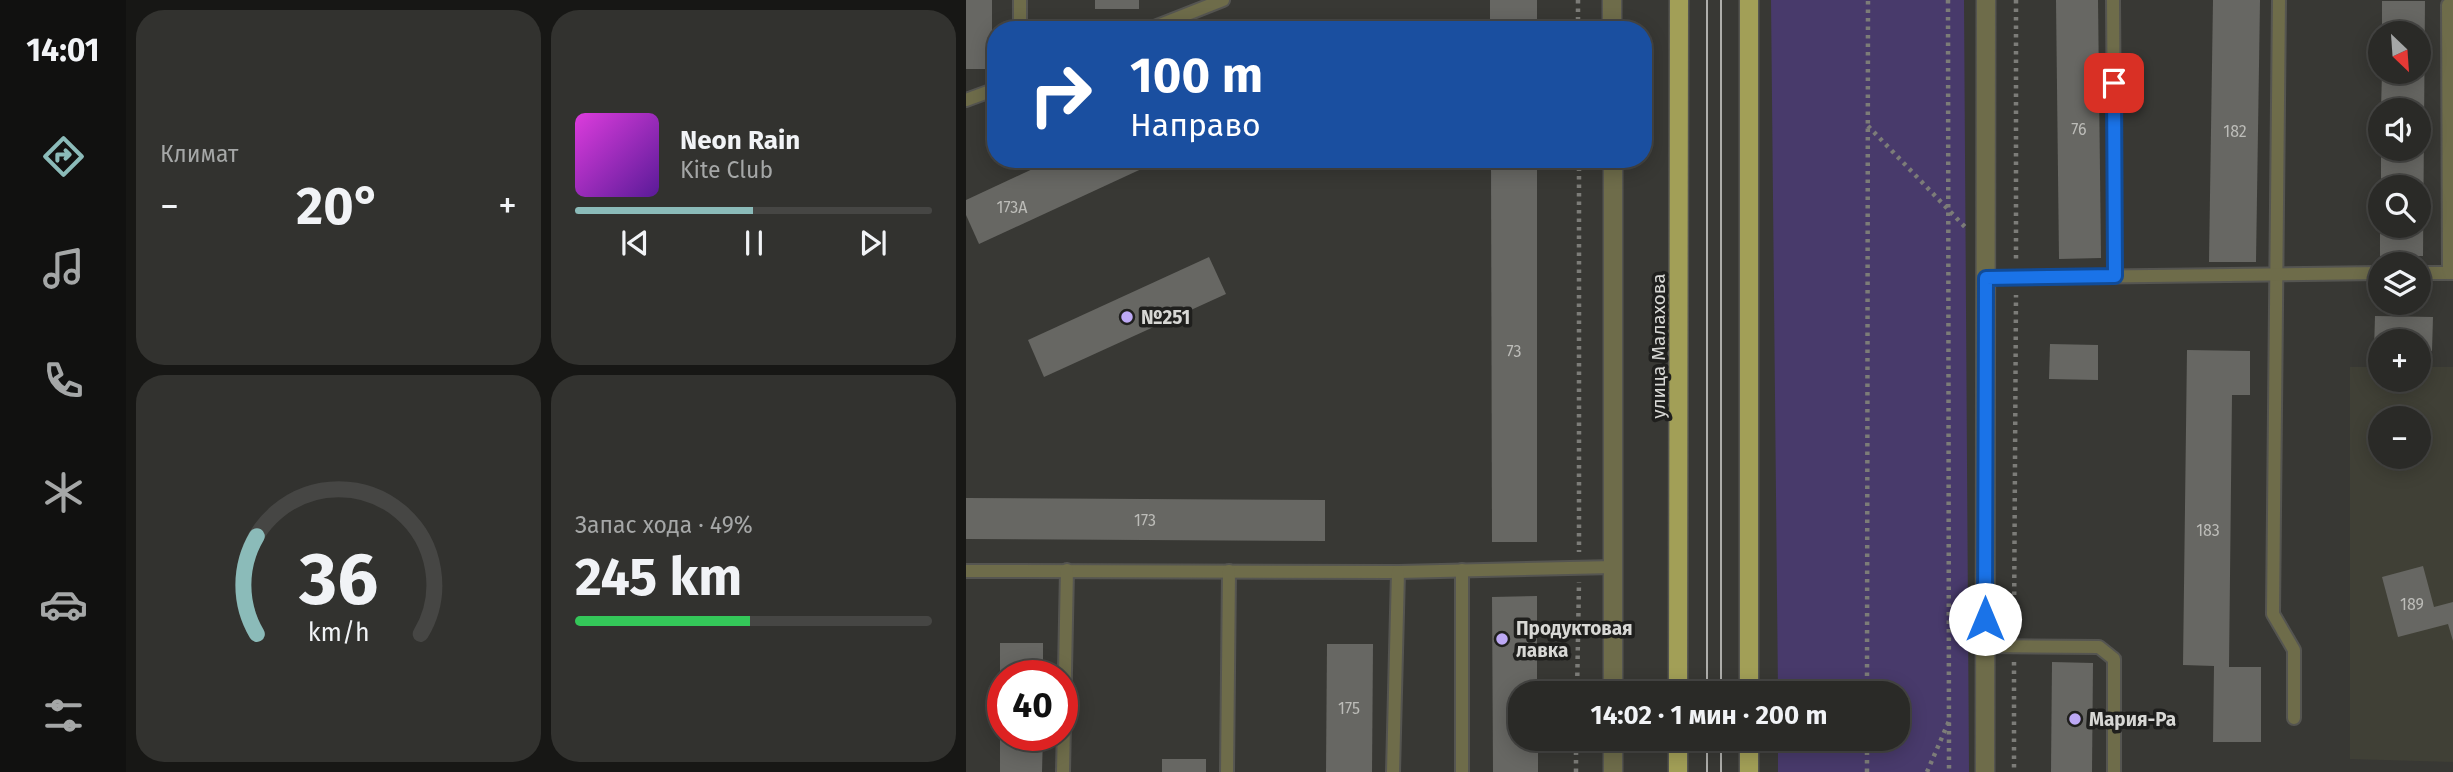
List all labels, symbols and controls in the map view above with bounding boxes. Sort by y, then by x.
north arrow [2368,21,2431,84]
map controls [2368,21,2431,469]
text: 14:01 [26,31,100,69]
text: 100 m [1130,46,1263,105]
icon: right [1015,49,1106,140]
pin [2084,53,2144,113]
icon: arrive [2095,64,2133,102]
button: sound [2368,98,2431,161]
text: Направо [1130,106,1261,144]
house number: 76 [2071,120,2087,139]
house number: 182 [2223,122,2247,141]
text: Neon Rain [680,125,800,156]
icon: directions [39,132,88,181]
text: Климат [160,140,238,168]
text: Kite Club [680,156,773,184]
text: 20° [296,175,381,238]
button: search [2368,175,2431,238]
text: − [160,183,179,229]
text: + [498,183,517,229]
house number: 173А [996,198,1028,217]
icon: previous [616,224,654,262]
icon: pause [735,224,773,262]
icon: next [854,224,892,262]
icon: music [39,244,88,293]
button: layers [2368,252,2431,315]
street label: улица Малахова [1647,273,1670,419]
place label: №251 [1141,306,1190,329]
marker: №251 [1119,309,1135,325]
button: + [2368,329,2431,392]
house number: 73 [1507,342,1521,361]
icon: phone [39,356,88,405]
button: − [2368,406,2431,469]
icon: climate [39,468,88,517]
text: Запас хода · 49% [575,511,753,539]
house number: 173 [1134,511,1156,530]
house number: 183 [2196,521,2220,540]
text: 36 [298,537,378,624]
text: 245 km [575,546,742,609]
icon: car [39,580,88,629]
position arrow [1948,582,2022,656]
house number: 189 [2400,595,2424,614]
place label: Продуктовая лавка [1516,617,1633,662]
text: km/h [308,618,369,648]
marker: Продуктовая лавка [1494,631,1510,647]
speed limit sign: 40 [987,660,1078,751]
icon: filters [39,691,88,740]
house number: 175 [1338,699,1360,718]
text: 14:02 · 1 мин · 200 m [1591,700,1827,731]
place label: Мария-Ра [2089,708,2176,731]
marker: Мария-Ра [2067,711,2083,727]

